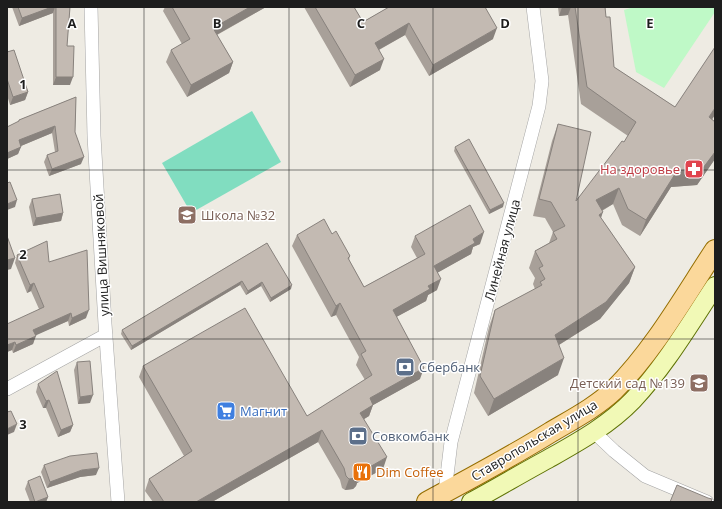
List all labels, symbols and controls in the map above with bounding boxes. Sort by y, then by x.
text: A [68,14,77,32]
text: B [213,14,222,32]
text: C [357,14,365,32]
text: D [500,14,510,32]
text: E [646,14,654,32]
text: 1 [19,75,27,93]
pharmacy icon: На здоровье [683,158,705,180]
place label: На здоровье [600,160,680,178]
street label: улица Вишняковой [89,193,113,317]
street label: Линейная улица [480,197,524,303]
school or university icon: Школа №32 [176,204,198,226]
place label: Школа №32 [201,206,275,224]
text: 2 [19,245,27,263]
bank icon: Сбербанк [394,356,416,378]
place label: Сбербанк [419,358,480,376]
school or university icon: Детский сад №139 [688,372,710,394]
place label: Детский сад №139 [570,374,685,392]
street label: Ставропольская улица [468,395,600,485]
supermarket icon: Магнит [215,400,237,422]
place label: Магнит [240,402,287,420]
text: 3 [19,415,27,433]
bank icon: Совкомбанк [347,425,369,447]
place label: Совкомбанк [372,427,450,445]
restaurant icon: Dim Coffee [351,461,373,483]
place label: Dim Coffee [376,463,443,481]

